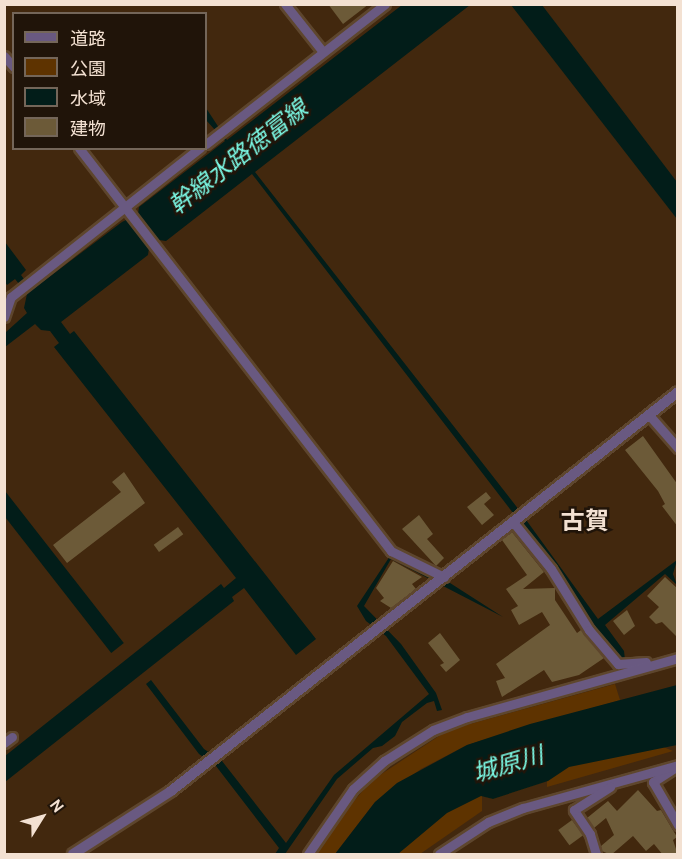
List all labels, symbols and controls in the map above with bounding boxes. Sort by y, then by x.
legend [12,12,207,150]
text: 道路 [70,28,106,50]
text: 公園 [70,58,106,80]
text: 水域 [70,88,106,110]
water label: 幹線水路徳富線 [163,94,313,220]
text: 建物 [70,118,106,140]
district label: 古賀 [561,507,609,535]
water label: 城原川 [469,740,547,788]
north arrow [12,787,72,847]
text: N [46,796,68,816]

